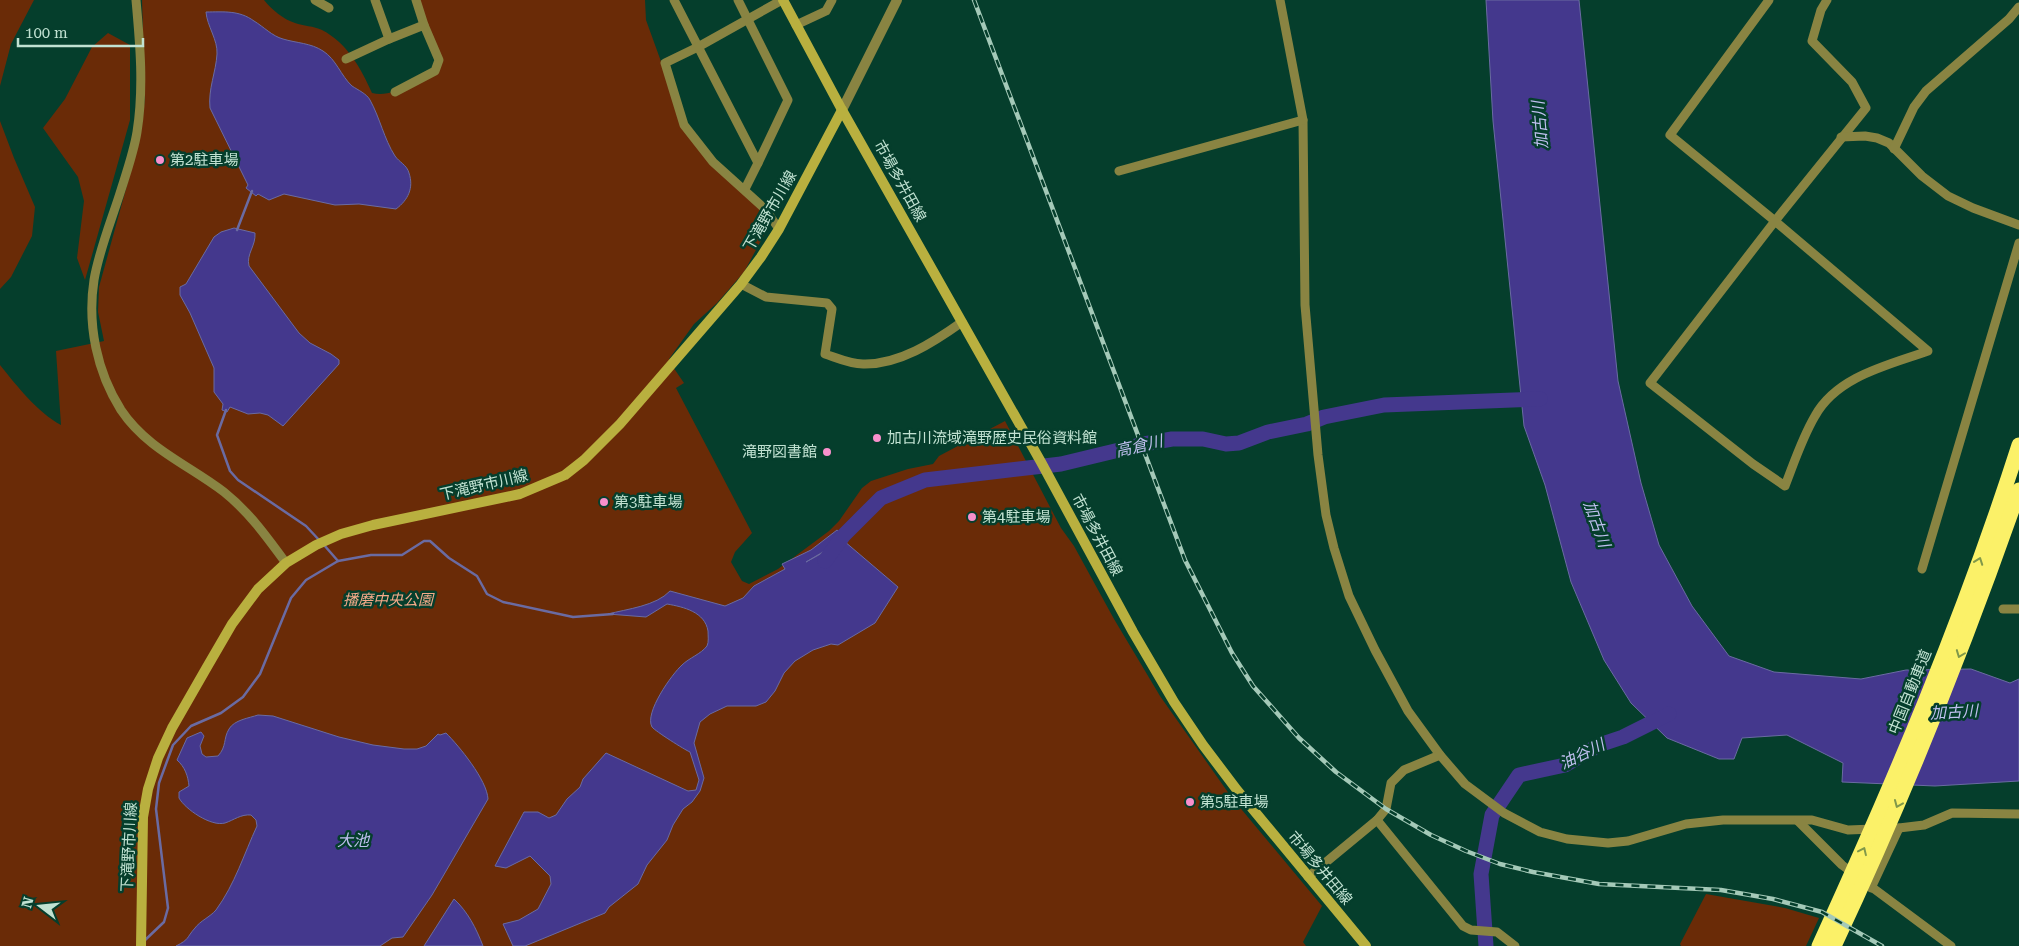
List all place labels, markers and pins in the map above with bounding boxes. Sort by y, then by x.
place label: 第2駐車場 [170,151,238,169]
marker: 第2駐車場 [154,154,166,166]
place label: 加古川流域滝野歴史民俗資料館 [887,429,1097,447]
marker: 加古川流域滝野歴史民俗資料館 [871,432,883,444]
place label: 滝野図書館 [742,443,817,461]
marker: 滝野図書館 [821,446,833,458]
place label: 第3駐車場 [614,493,682,511]
marker: 第3駐車場 [598,496,610,508]
place label: 第4駐車場 [982,508,1050,526]
marker: 第4駐車場 [966,511,978,523]
place label: 第5駐車場 [1200,793,1268,811]
marker: 第5駐車場 [1184,796,1196,808]

